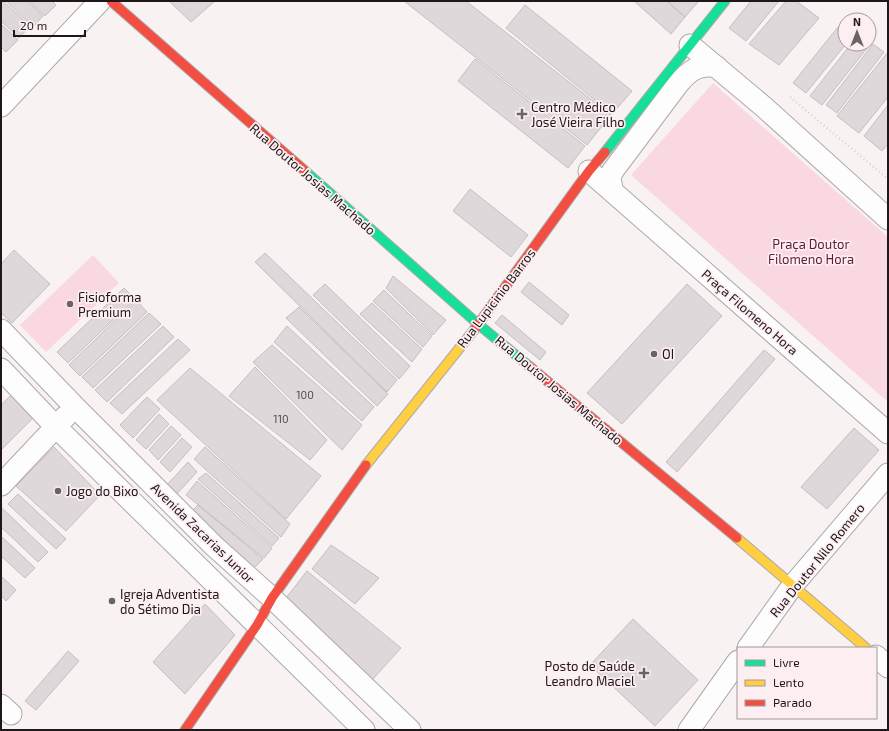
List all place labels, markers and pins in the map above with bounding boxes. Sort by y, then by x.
place label: Centro Médico José Vieira Filho [531,99,625,130]
marker: Centro Médico José Vieira Filho [516,108,528,120]
place label: Fisioforma Premium [78,289,141,320]
marker: Fisioforma Premium [65,299,75,309]
place label: OI [662,346,674,362]
marker: OI [649,349,659,359]
place label: Jogo do Bixo [66,483,138,499]
marker: Jogo do Bixo [53,486,63,496]
place label: Igreja Adventista do Sétimo Dia [120,586,219,617]
marker: Igreja Adventista do Sétimo Dia [107,596,117,606]
place label: Posto de Saúde Leandro Maciel [545,658,635,689]
marker: Posto de Saúde Leandro Maciel [638,667,650,679]

